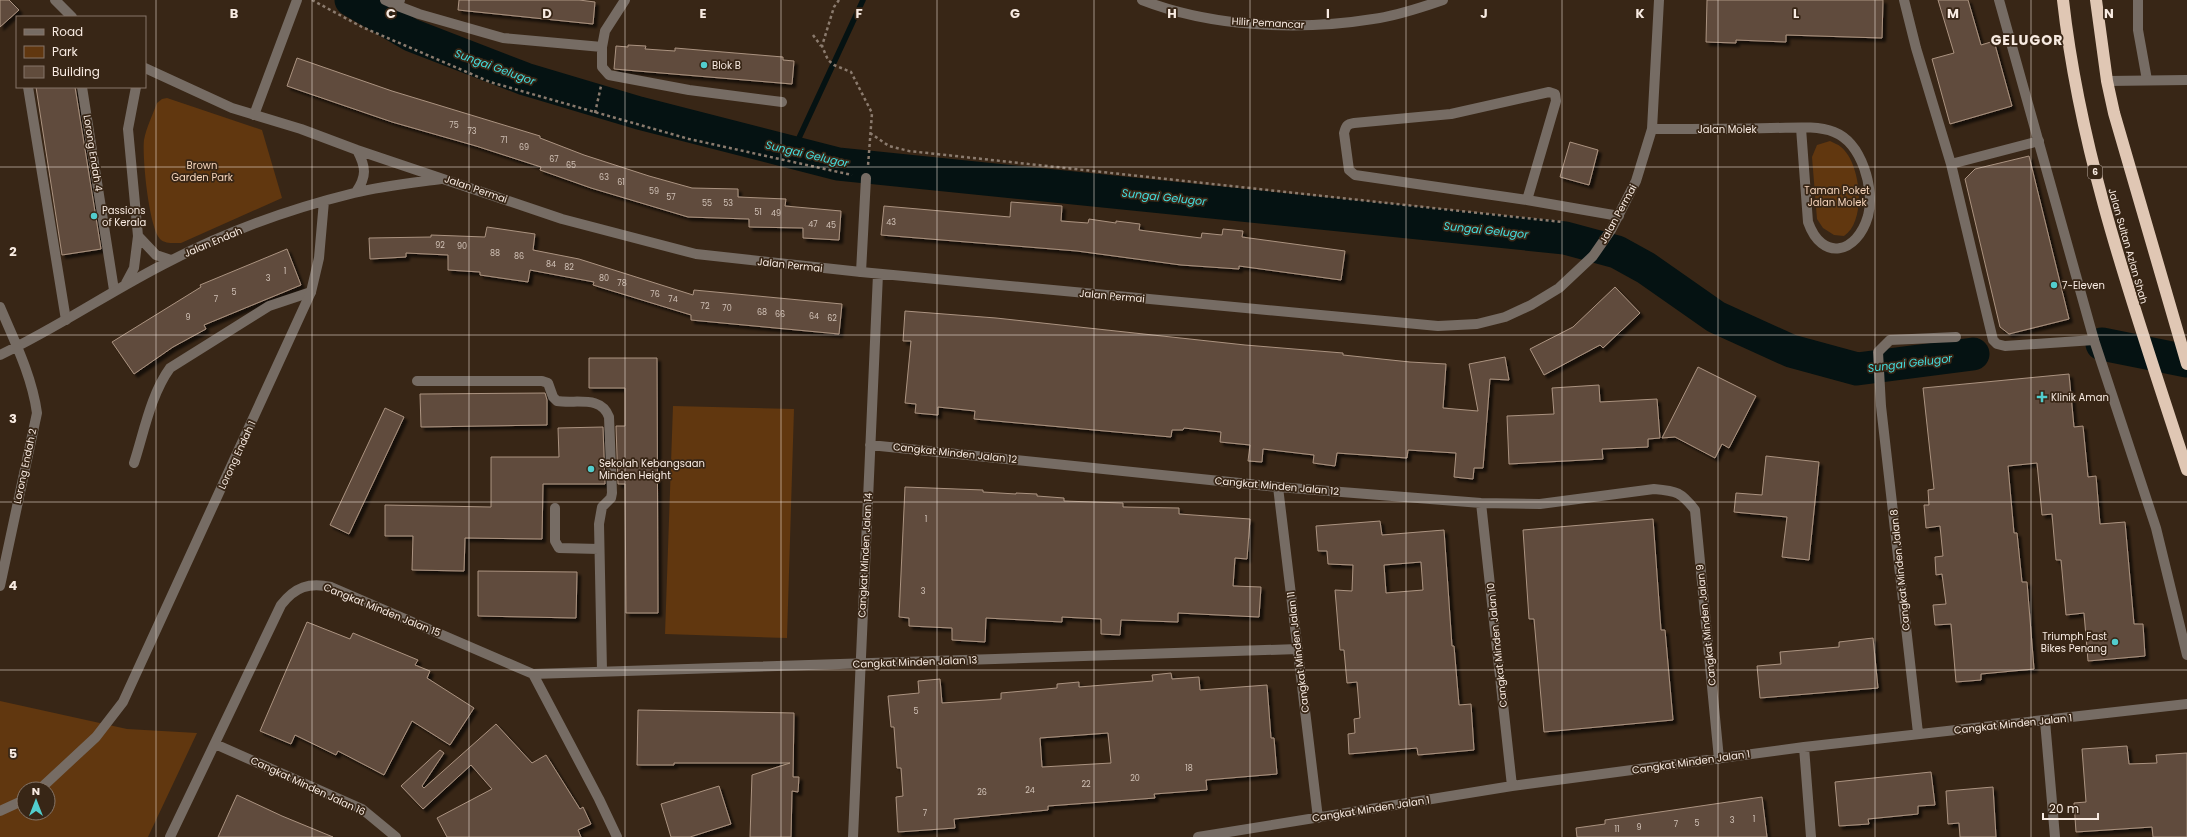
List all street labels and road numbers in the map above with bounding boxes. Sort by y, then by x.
street label: Hilir Pemancar [1231,14,1305,32]
street label: Lorong Endah 4 [80,114,106,192]
street label: Jalan Molek [1697,122,1757,137]
road number: 6 [2088,165,2102,179]
street label: Jalan Permai [443,171,509,207]
street label: Jalan Permai [1596,182,1640,246]
street label: Jalan Sultan Azlan Shah [2104,186,2152,306]
street label: Jalan Endah [182,223,244,261]
street label: Jalan Permai [757,254,823,276]
street label: Jalan Permai [1079,286,1145,306]
street label: Lorong Endah 1 [215,418,259,492]
street label: Lorong Endah 2 [10,427,40,505]
street label: Cangkat Minden Jalan 12 [892,439,1018,467]
street label: Cangkat Minden Jalan 12 [1214,473,1340,499]
street label: Cangkat Minden Jalan 14 [854,492,876,618]
street label: Cangkat Minden Jalan 8 [1886,509,1914,631]
street label: Cangkat Minden Jalan 9 [1692,564,1720,686]
street label: Cangkat Minden Jalan 15 [321,580,443,640]
street label: Cangkat Minden Jalan 10 [1483,582,1511,708]
street label: Cangkat Minden Jalan 11 [1283,590,1313,714]
street label: Cangkat Minden Jalan 13 [852,652,978,672]
street label: Cangkat Minden Jalan 1 [1953,710,2073,738]
street label: Cangkat Minden Jalan 1 [1631,746,1751,778]
street label: Cangkat Minden Jalan 16 [248,753,368,819]
street label: Cangkat Minden Jalan 1 [1311,792,1431,826]

